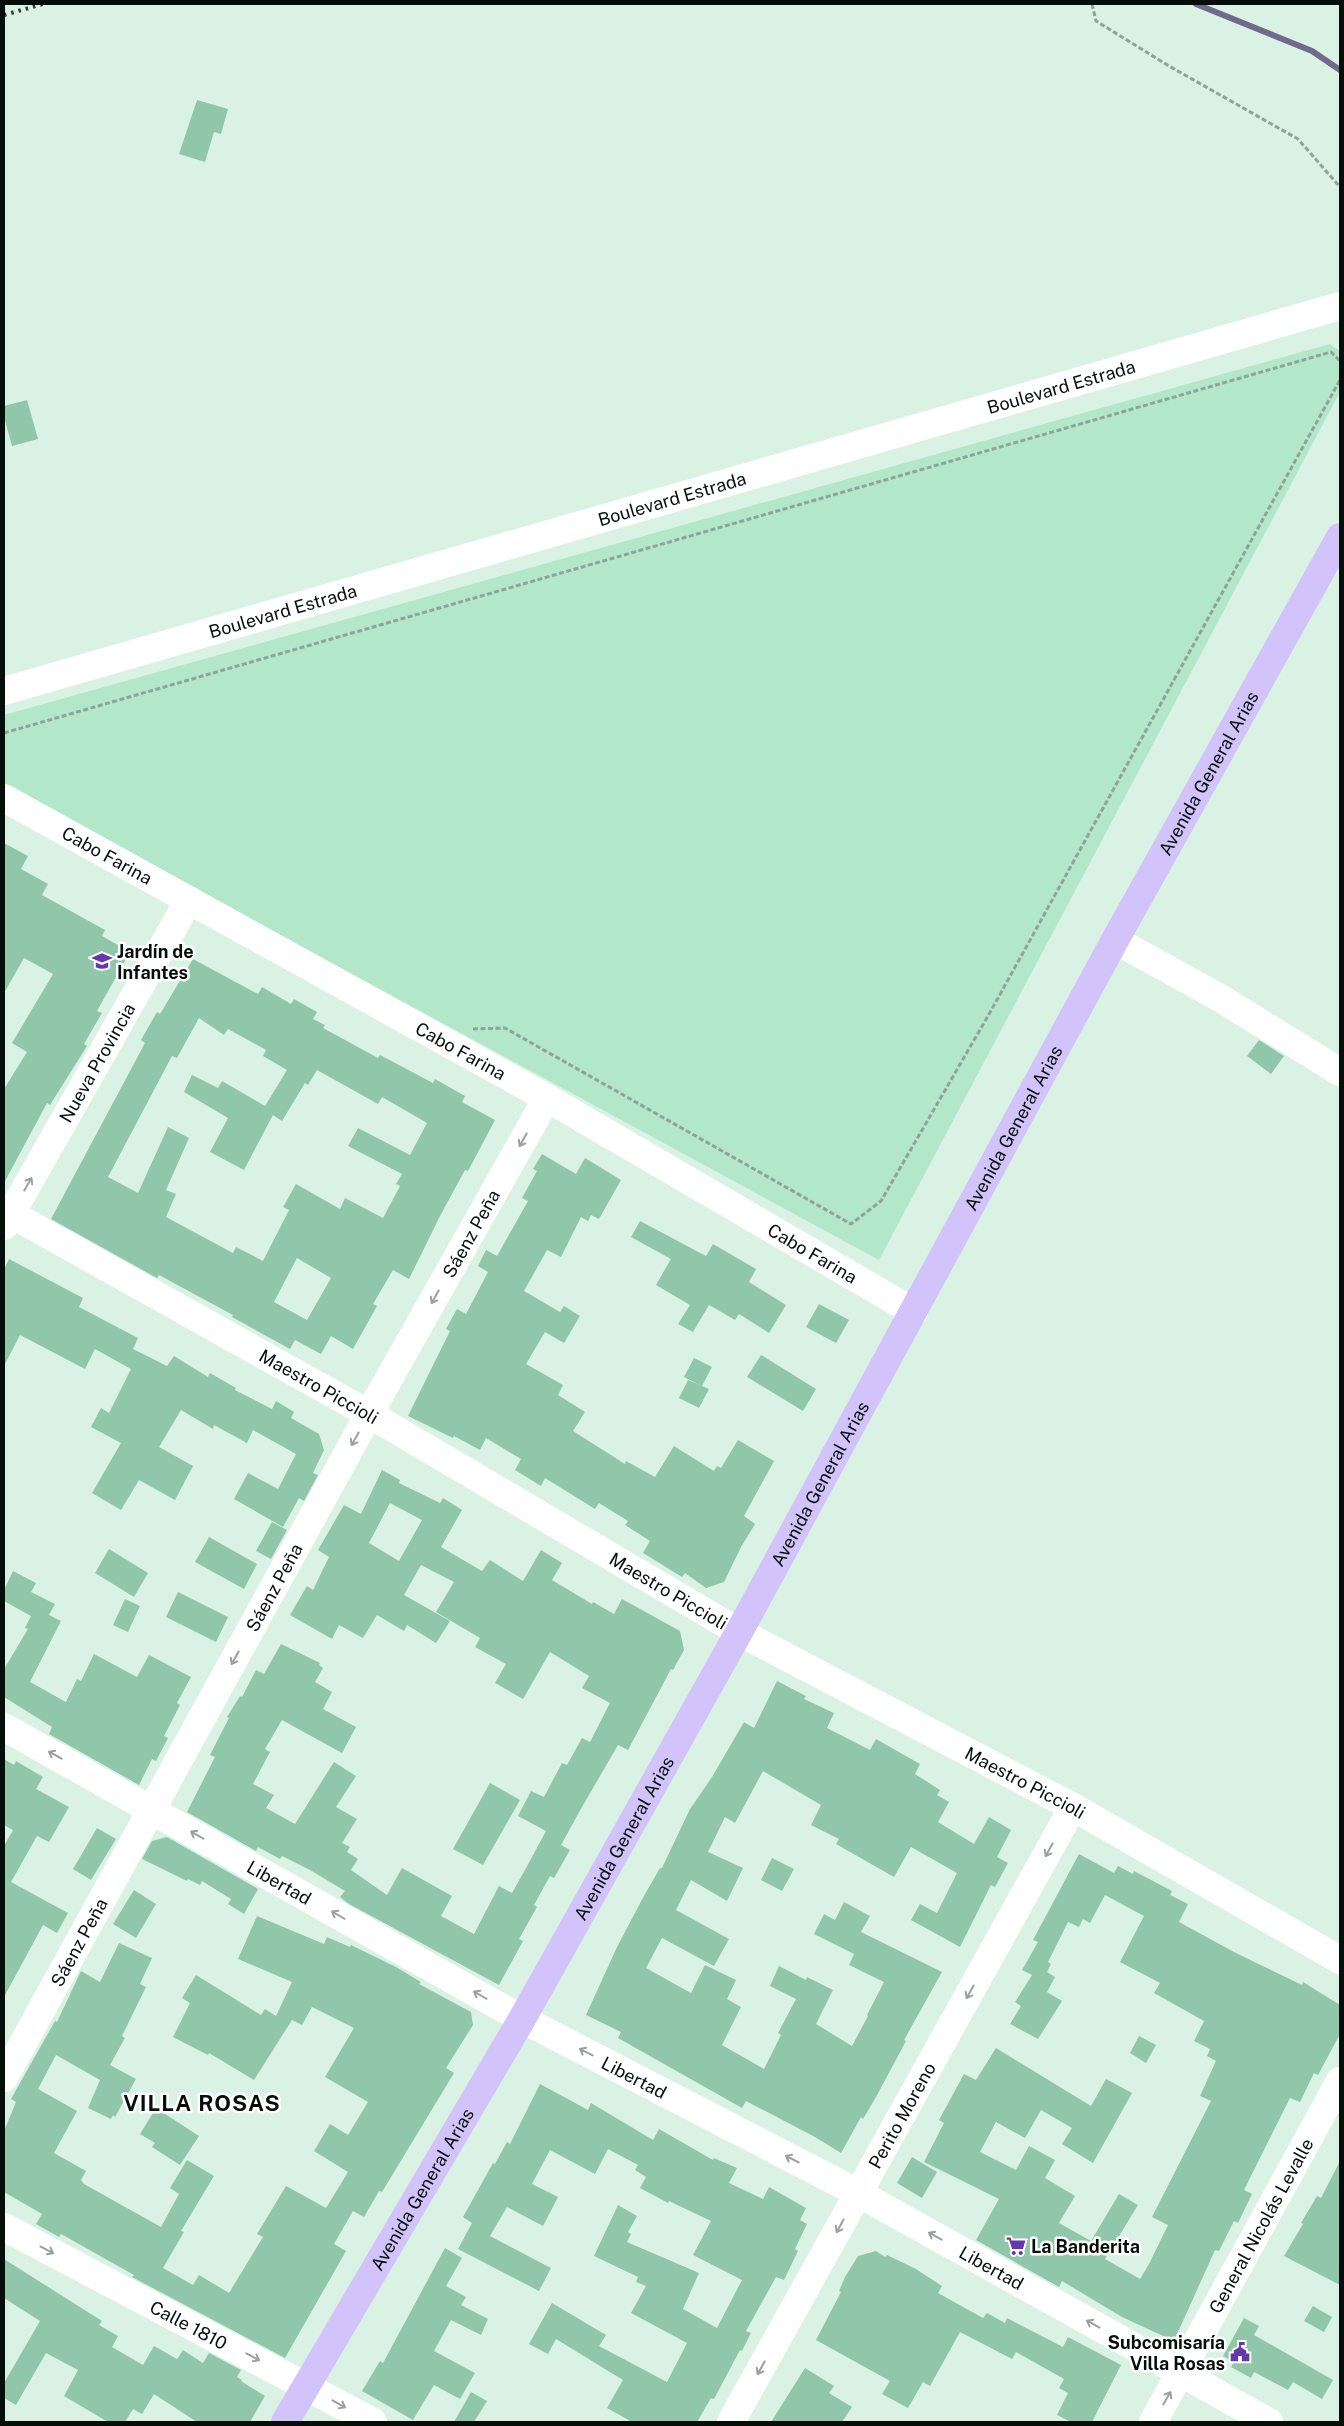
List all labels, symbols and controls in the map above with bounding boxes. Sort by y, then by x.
street label: Boulevard Estrada [985,355,1137,418]
street label: Boulevard Estrada [595,467,748,530]
street label: Boulevard Estrada [206,579,359,642]
street label: Avenida General Arias [1154,687,1262,859]
street label: Cabo Farina [58,822,156,888]
place label: Jardín de Infantes [117,941,194,983]
school or university icon: Jardín de Infantes [91,950,113,972]
street label: Nueva Provincia [55,999,139,1126]
street label: Cabo Farina [412,1017,510,1084]
street label: Avenida General Arias [960,1042,1066,1214]
one-way arrow [518,1133,528,1147]
one-way arrow [23,1177,33,1192]
street label: Sáenz Peña [438,1186,504,1281]
street label: Cabo Farina [764,1219,861,1287]
one-way arrow [430,1290,440,1305]
street label: Maestro Piccioli [256,1344,382,1428]
street label: Avenida General Arias [766,1398,873,1570]
one-way arrow [350,1431,360,1446]
street label: Sáenz Peña [241,1540,306,1635]
street label: Maestro Piccioli [606,1548,731,1633]
one-way arrow [230,1651,240,1665]
street label: Maestro Piccioli [962,1742,1089,1823]
one-way arrow [48,1750,62,1760]
street label: Avenida General Arias [569,1752,678,1924]
one-way arrow [190,1829,204,1839]
one-way arrow [1044,1842,1054,1857]
street label: Libertad [243,1856,315,1909]
street label: Sáenz Peña [46,1894,111,1990]
one-way arrow [331,1909,346,1919]
one-way arrow [965,1984,975,1998]
one-way arrow [473,1989,487,1999]
one-way arrow [579,2047,594,2056]
street label: Libertad [598,2052,670,2103]
street label: Perito Moreno [864,2059,939,2172]
district label: VILLA ROSAS [123,2090,281,2116]
street label: Avenida General Arias [366,2104,478,2274]
street label: General Nicolás Levalle [1204,2134,1317,2317]
one-way arrow [785,2154,800,2164]
one-way arrow [835,2218,845,2232]
one-way arrow [928,2231,943,2241]
supermarket icon: La Banderita [1005,2235,1027,2257]
place label: La Banderita [1031,2236,1140,2257]
street label: Libertad [956,2241,1027,2294]
one-way arrow [39,2246,54,2255]
street label: Calle 1810 [147,2296,231,2354]
one-way arrow [1086,2318,1100,2328]
place label: Subcomisaría Villa Rosas [1108,2332,1225,2374]
public building icon: Subcomisaría Villa Rosas [1229,2341,1251,2363]
one-way arrow [245,2353,260,2362]
one-way arrow [756,2360,766,2374]
one-way arrow [1162,2391,1172,2405]
one-way arrow [332,2399,346,2409]

